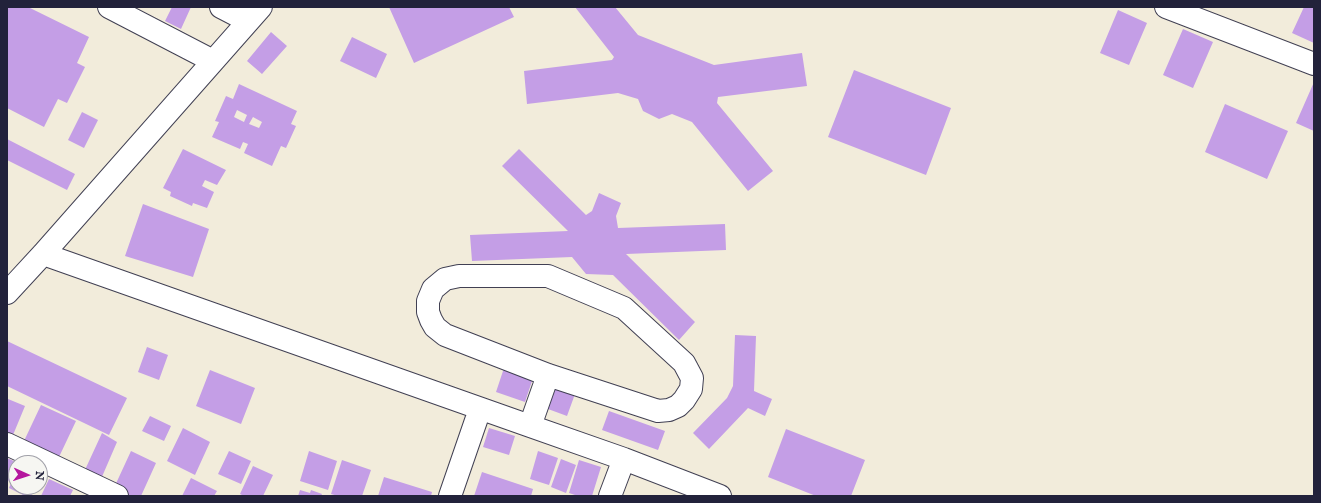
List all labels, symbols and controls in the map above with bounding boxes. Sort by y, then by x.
north arrow [8,455,48,495]
text: N [32,470,46,481]

